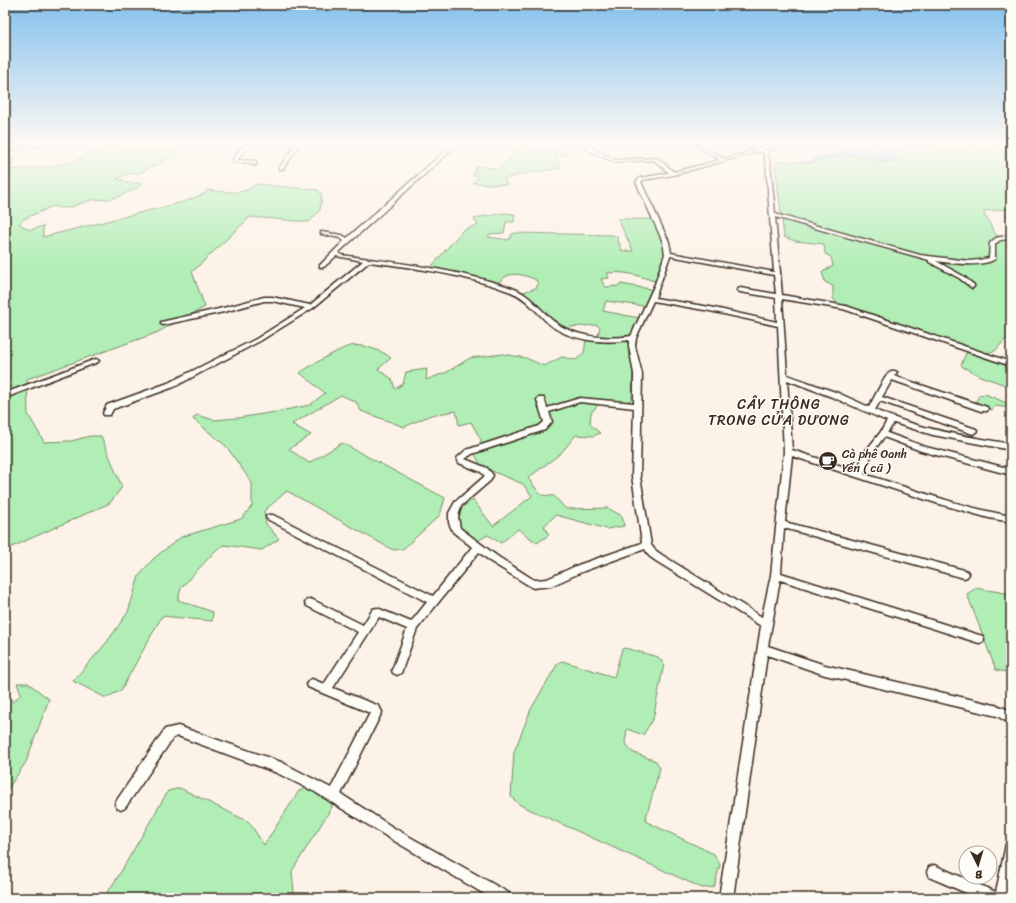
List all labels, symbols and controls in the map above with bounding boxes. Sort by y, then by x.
district label: CÂY THÔNG TRONG CỬA DƯƠNG [708,392,850,433]
place label: Cà phê Oanh Yến ( cũ ) [842,443,907,479]
cafe icon: Cà phê Oanh Yến ( cũ ) [817,450,839,472]
north arrow [958,845,998,885]
text: B [974,865,983,884]

